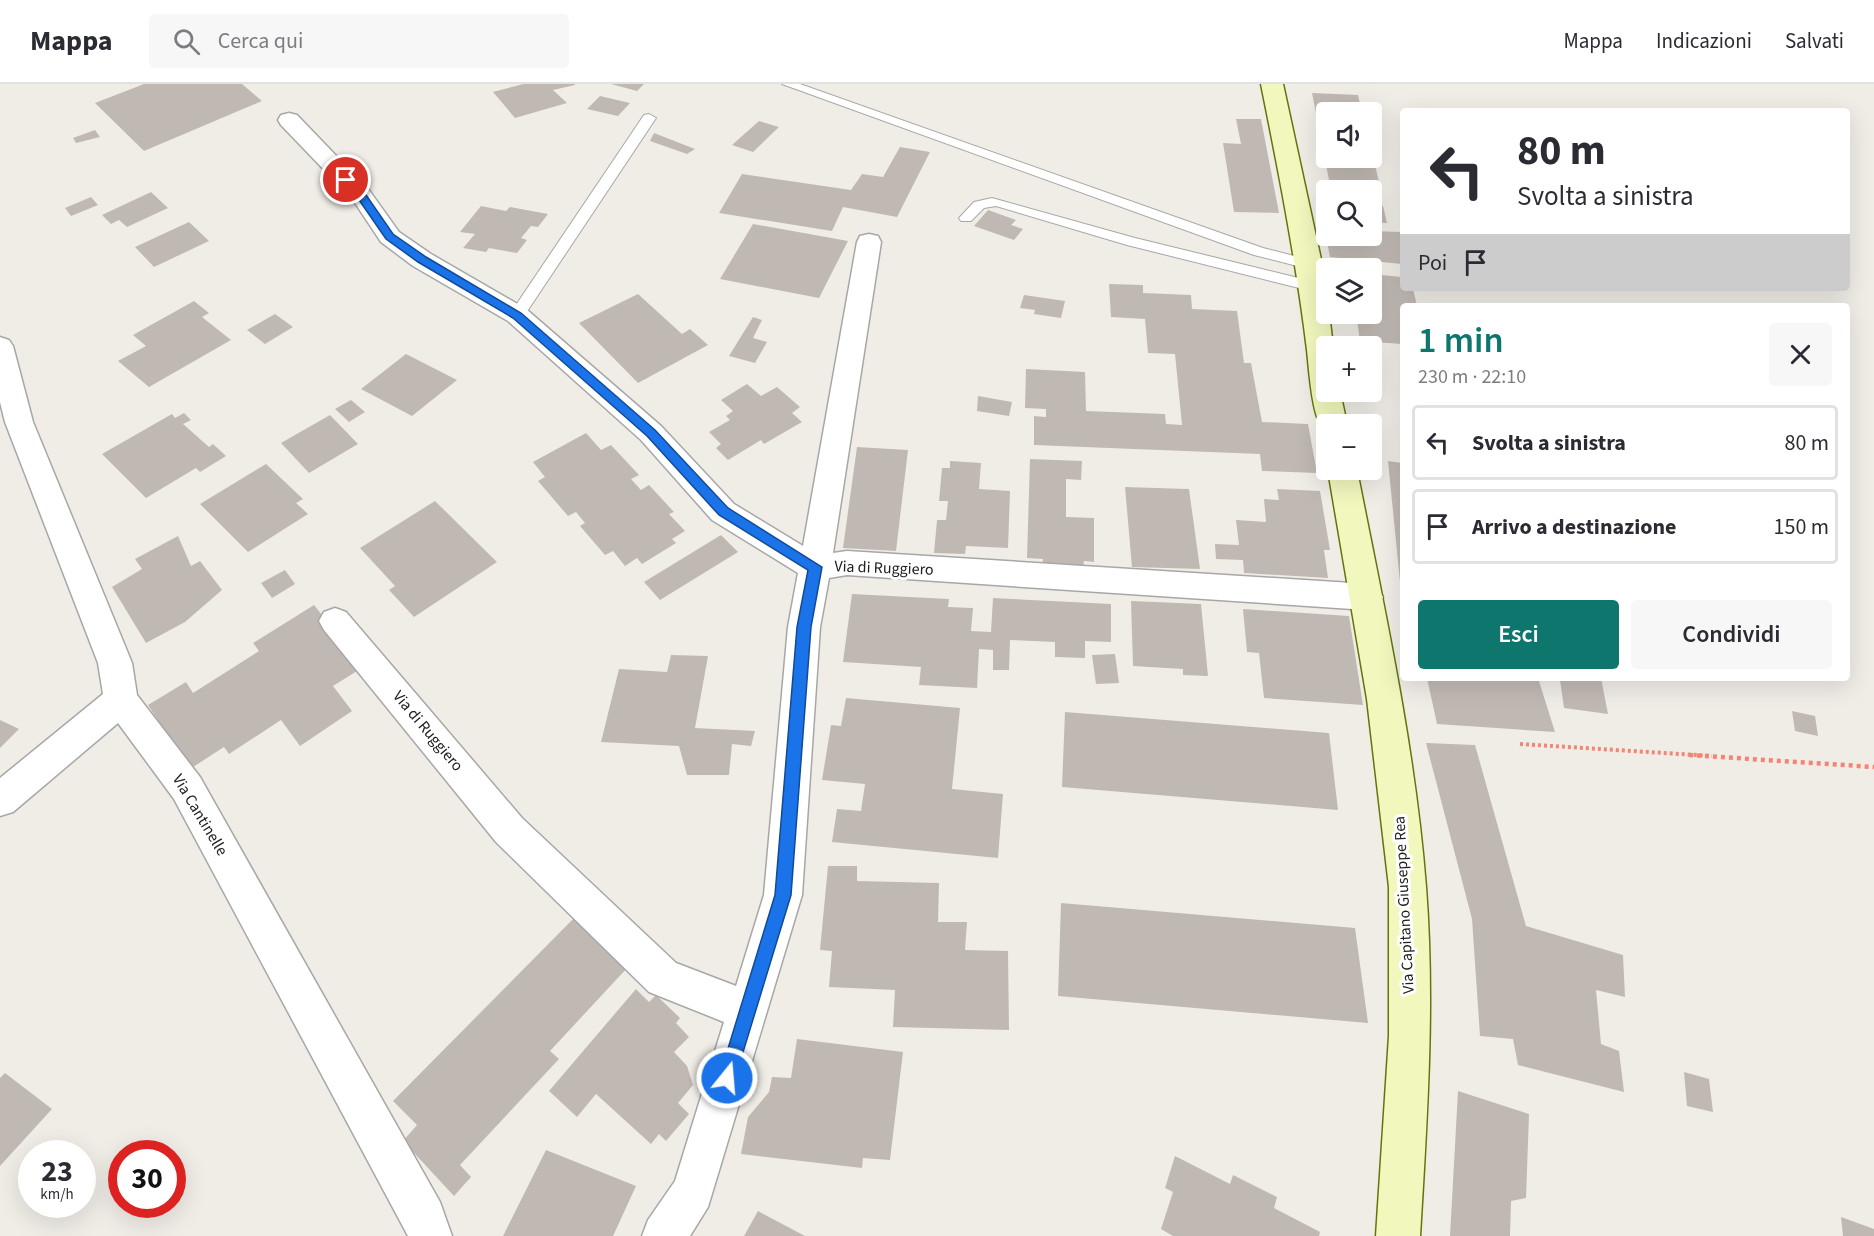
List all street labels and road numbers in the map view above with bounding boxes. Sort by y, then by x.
street label: Via di Ruggiero [834,555,934,581]
street label: Via di Ruggiero [388,686,468,776]
street label: Via Cantinelle [167,770,233,860]
street label: Via Capitano Giuseppe Rea [1388,816,1420,994]

